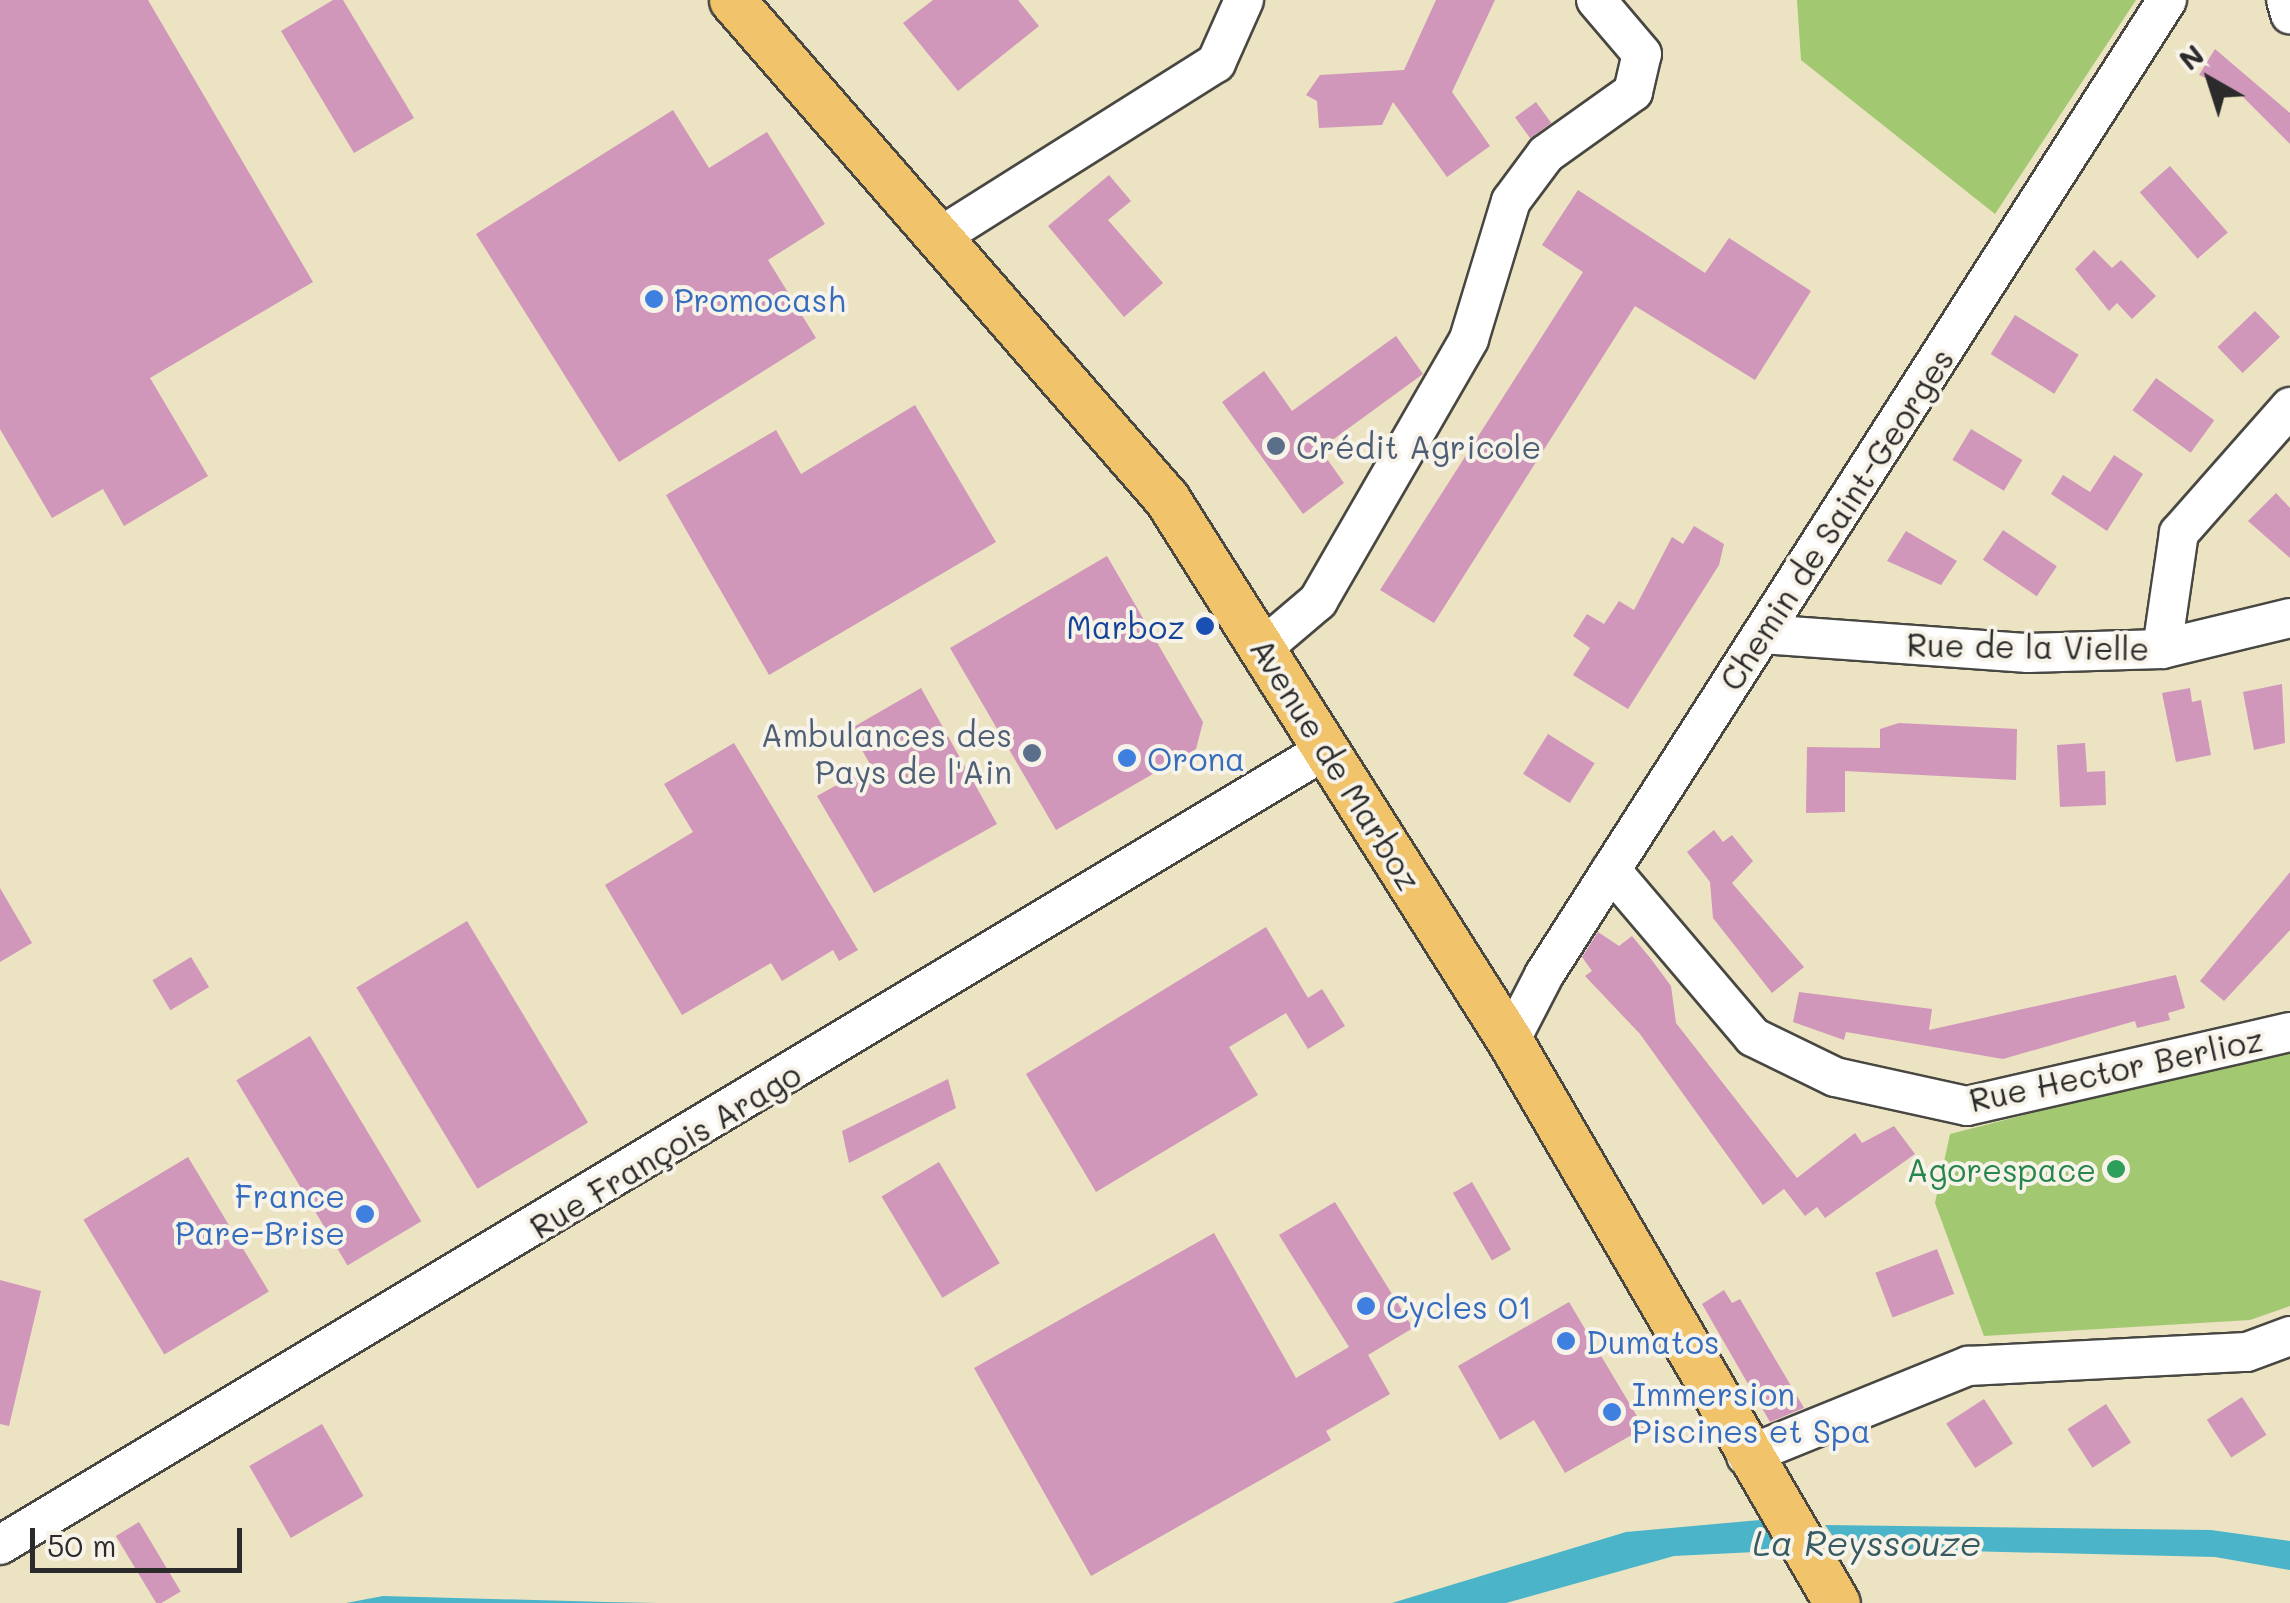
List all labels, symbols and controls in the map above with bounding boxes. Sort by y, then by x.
north arrow [2160,30,2260,130]
text: N [2172,36,2211,77]
place label: Promocash [674,280,845,318]
marker: Promocash [643,288,665,310]
street label: Chemin de Saint-Georges [1711,341,1961,697]
place label: Crédit Agricole [1296,427,1541,465]
marker: Crédit Agricole [1265,435,1287,457]
place label: Marboz [1066,607,1185,645]
marker: Marboz [1194,615,1216,637]
street label: Rue de la Vielle [1906,625,2150,667]
street label: Avenue de Marboz [1243,631,1429,897]
place label: Ambulances des Pays de l'Ain [761,716,1012,791]
place label: Orona [1147,739,1245,777]
marker: Ambulances des Pays de l'Ain [1021,742,1043,764]
marker: Orona [1116,747,1138,769]
street label: Rue Hector Berlioz [1966,1019,2266,1119]
street label: Rue François Arago [523,1054,807,1246]
place label: Agorespace [1907,1150,2096,1188]
marker: Agorespace [2105,1158,2127,1180]
place label: France Pare-Brise [175,1177,345,1252]
marker: France Pare-Brise [354,1203,376,1225]
place label: Cycles 01 [1386,1287,1532,1325]
marker: Cycles 01 [1355,1295,1377,1317]
place label: Dumatos [1586,1322,1720,1360]
marker: Dumatos [1555,1330,1577,1352]
place label: Immersion Piscines et Spa [1632,1375,1871,1450]
marker: Immersion Piscines et Spa [1601,1401,1623,1423]
scale bar [35,1508,248,1570]
water label: La Reyssouze [1753,1521,1981,1563]
text: 50 m [47,1525,117,1565]

